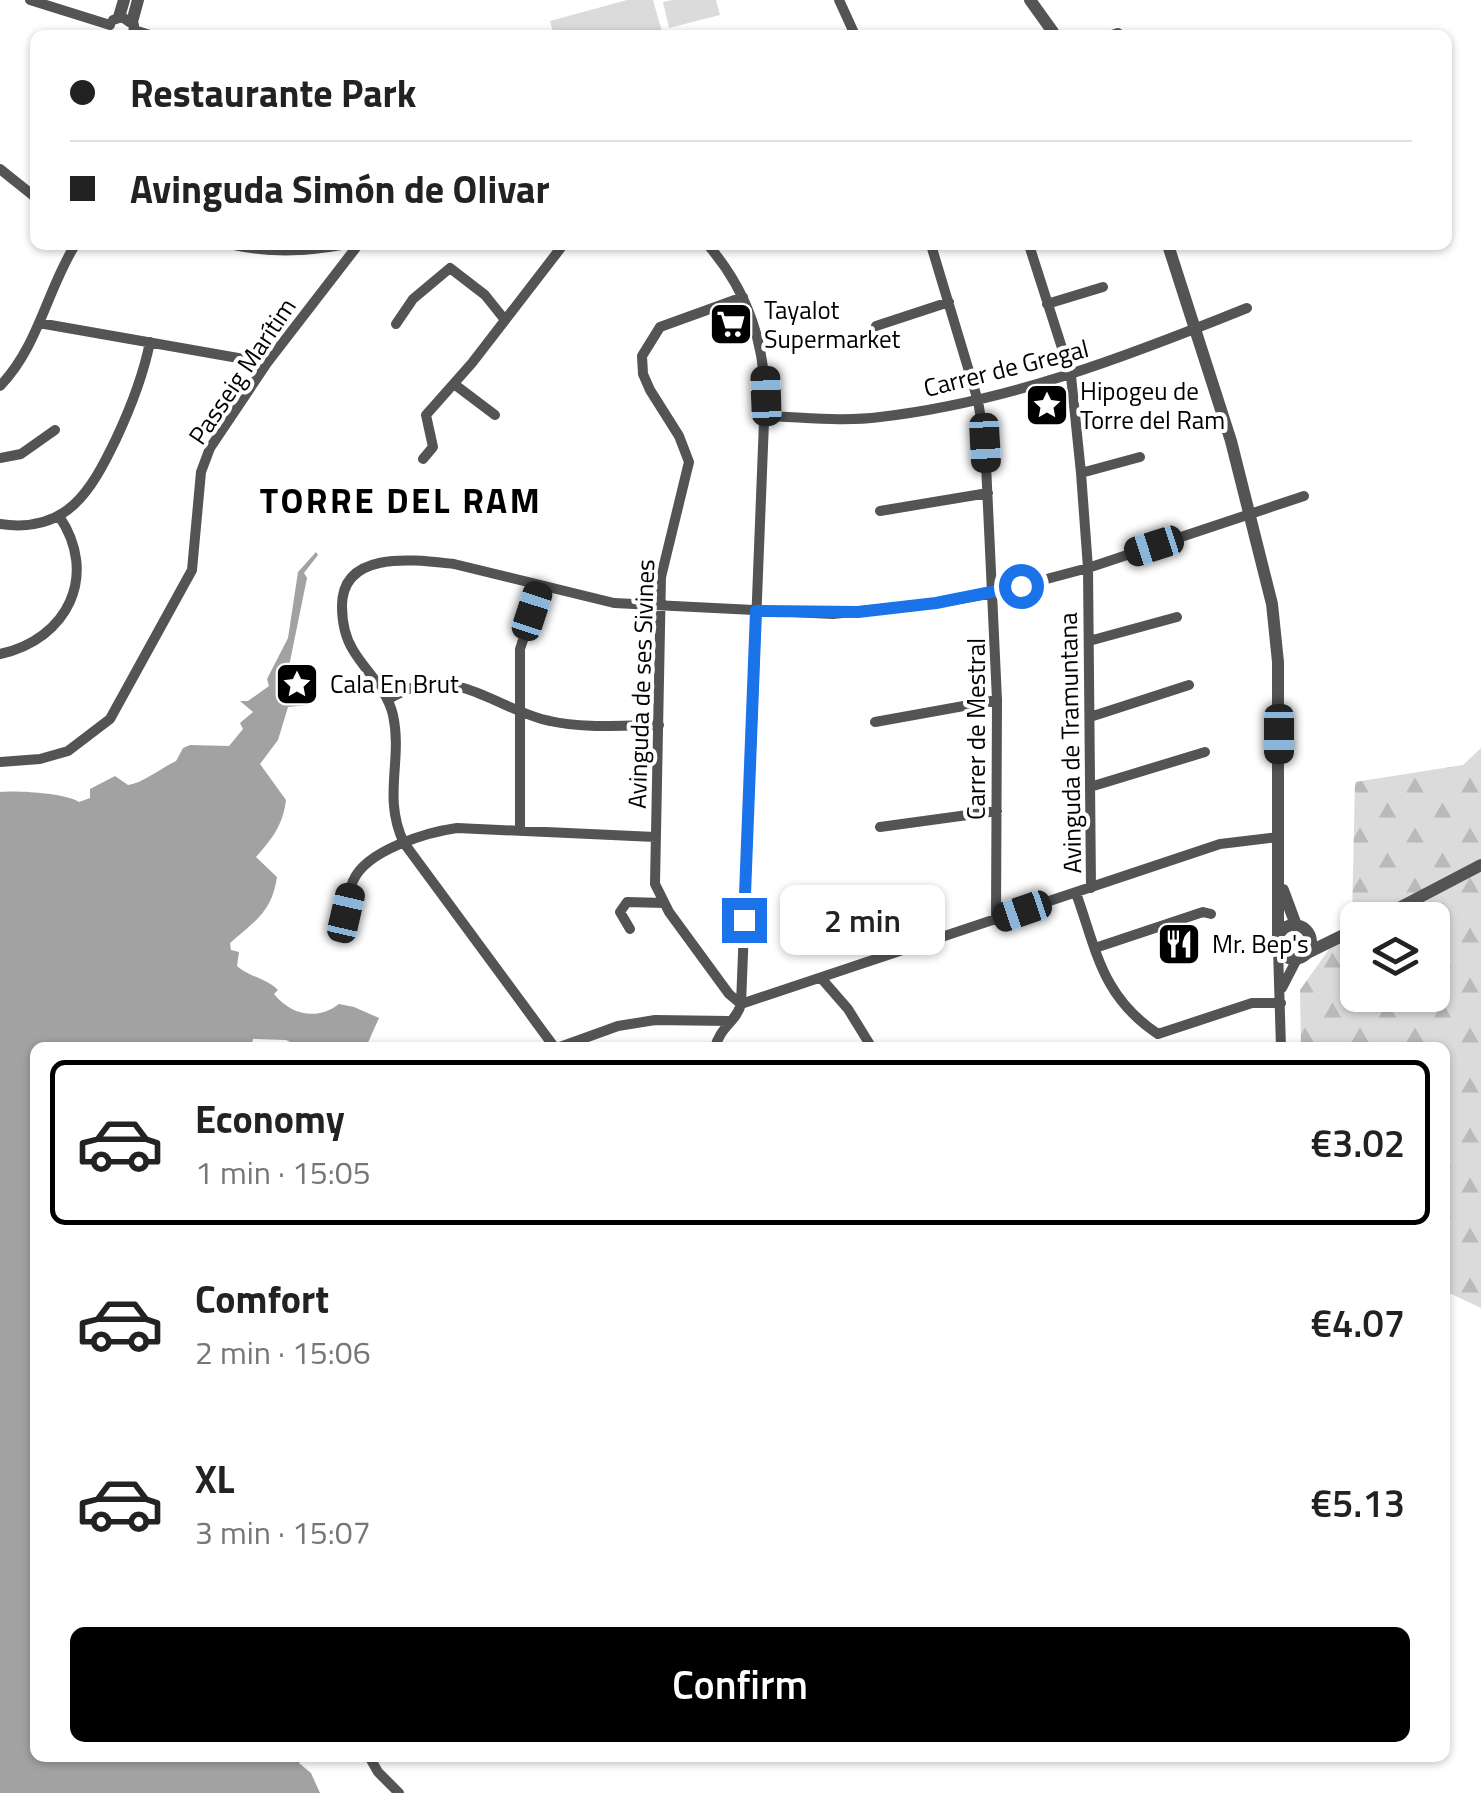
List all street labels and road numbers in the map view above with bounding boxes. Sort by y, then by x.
street label: Passeig Marítim [179,290,305,452]
street label: Carrer de Gregal [919,329,1093,407]
street label: Avinguda de ses Sivines [618,559,664,809]
street label: Avinguda de Tramuntana [1049,612,1091,874]
street label: Carrer de Mestral [957,638,995,820]

